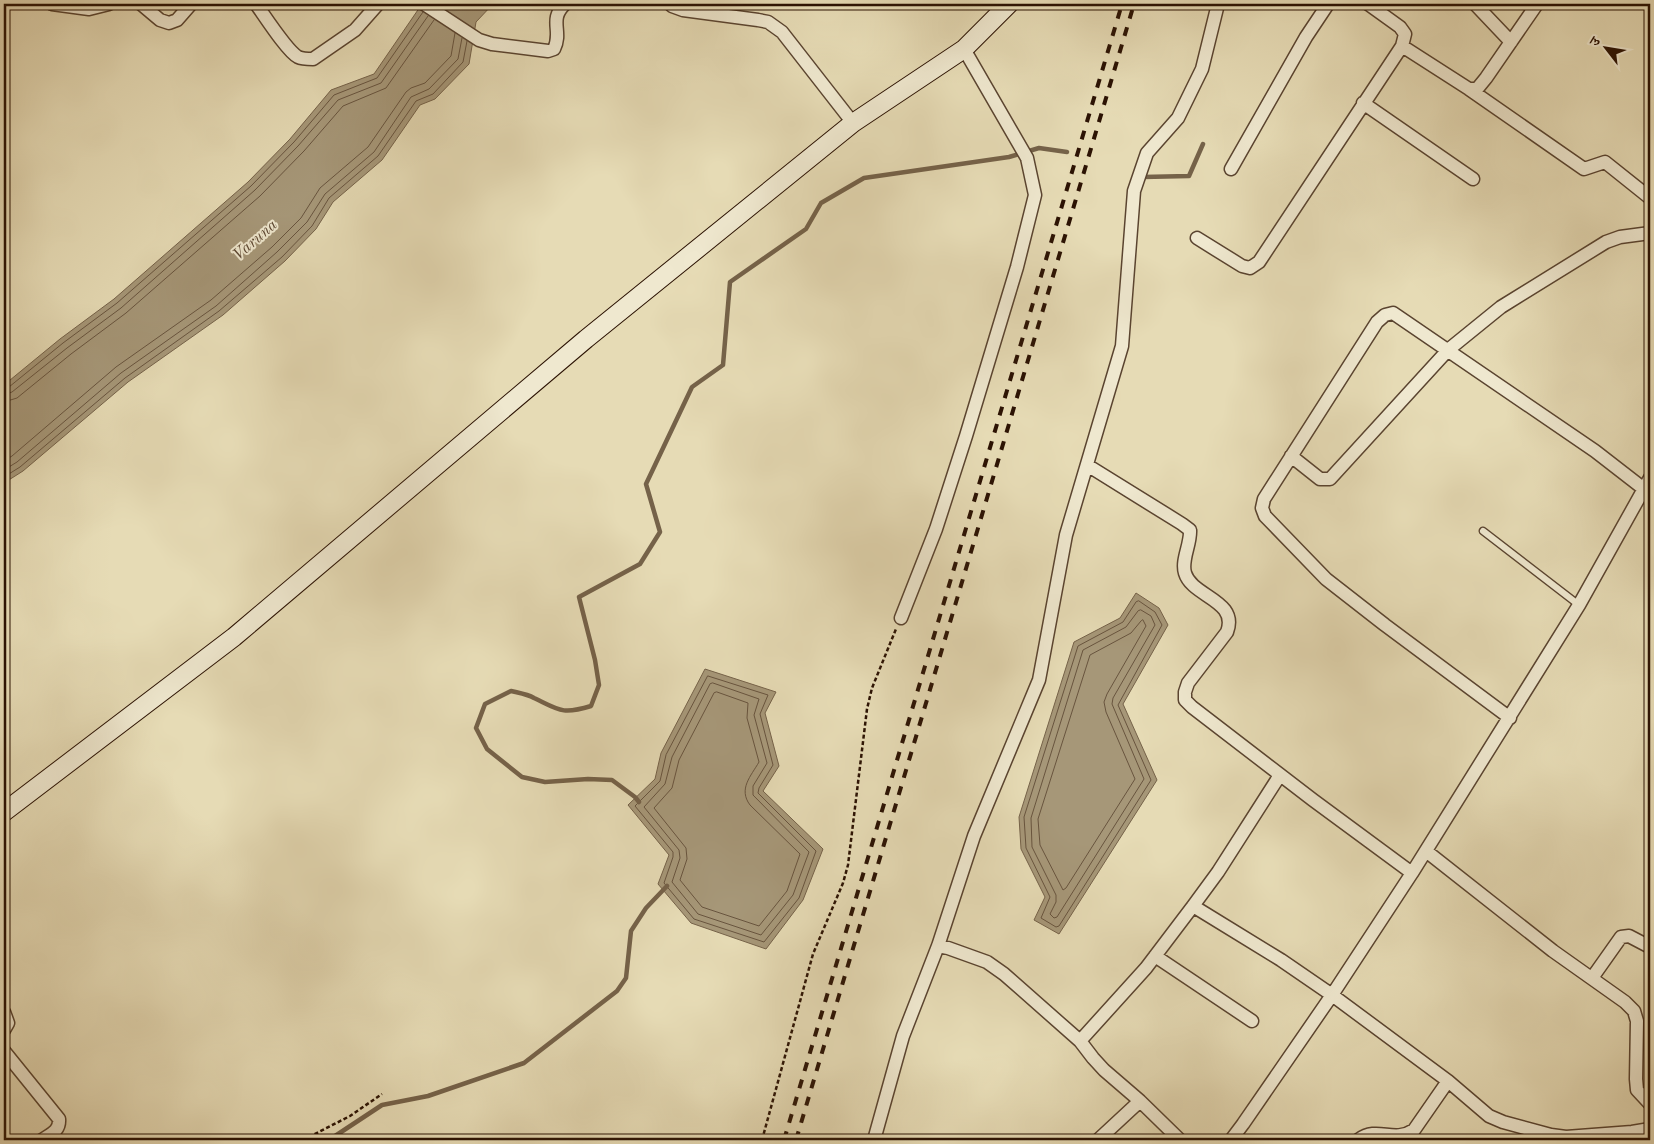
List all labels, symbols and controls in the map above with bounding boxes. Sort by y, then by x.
north arrow [1582,22,1632,72]
text: उ [1587,34,1604,49]
water label: Varuna [230,217,281,264]

